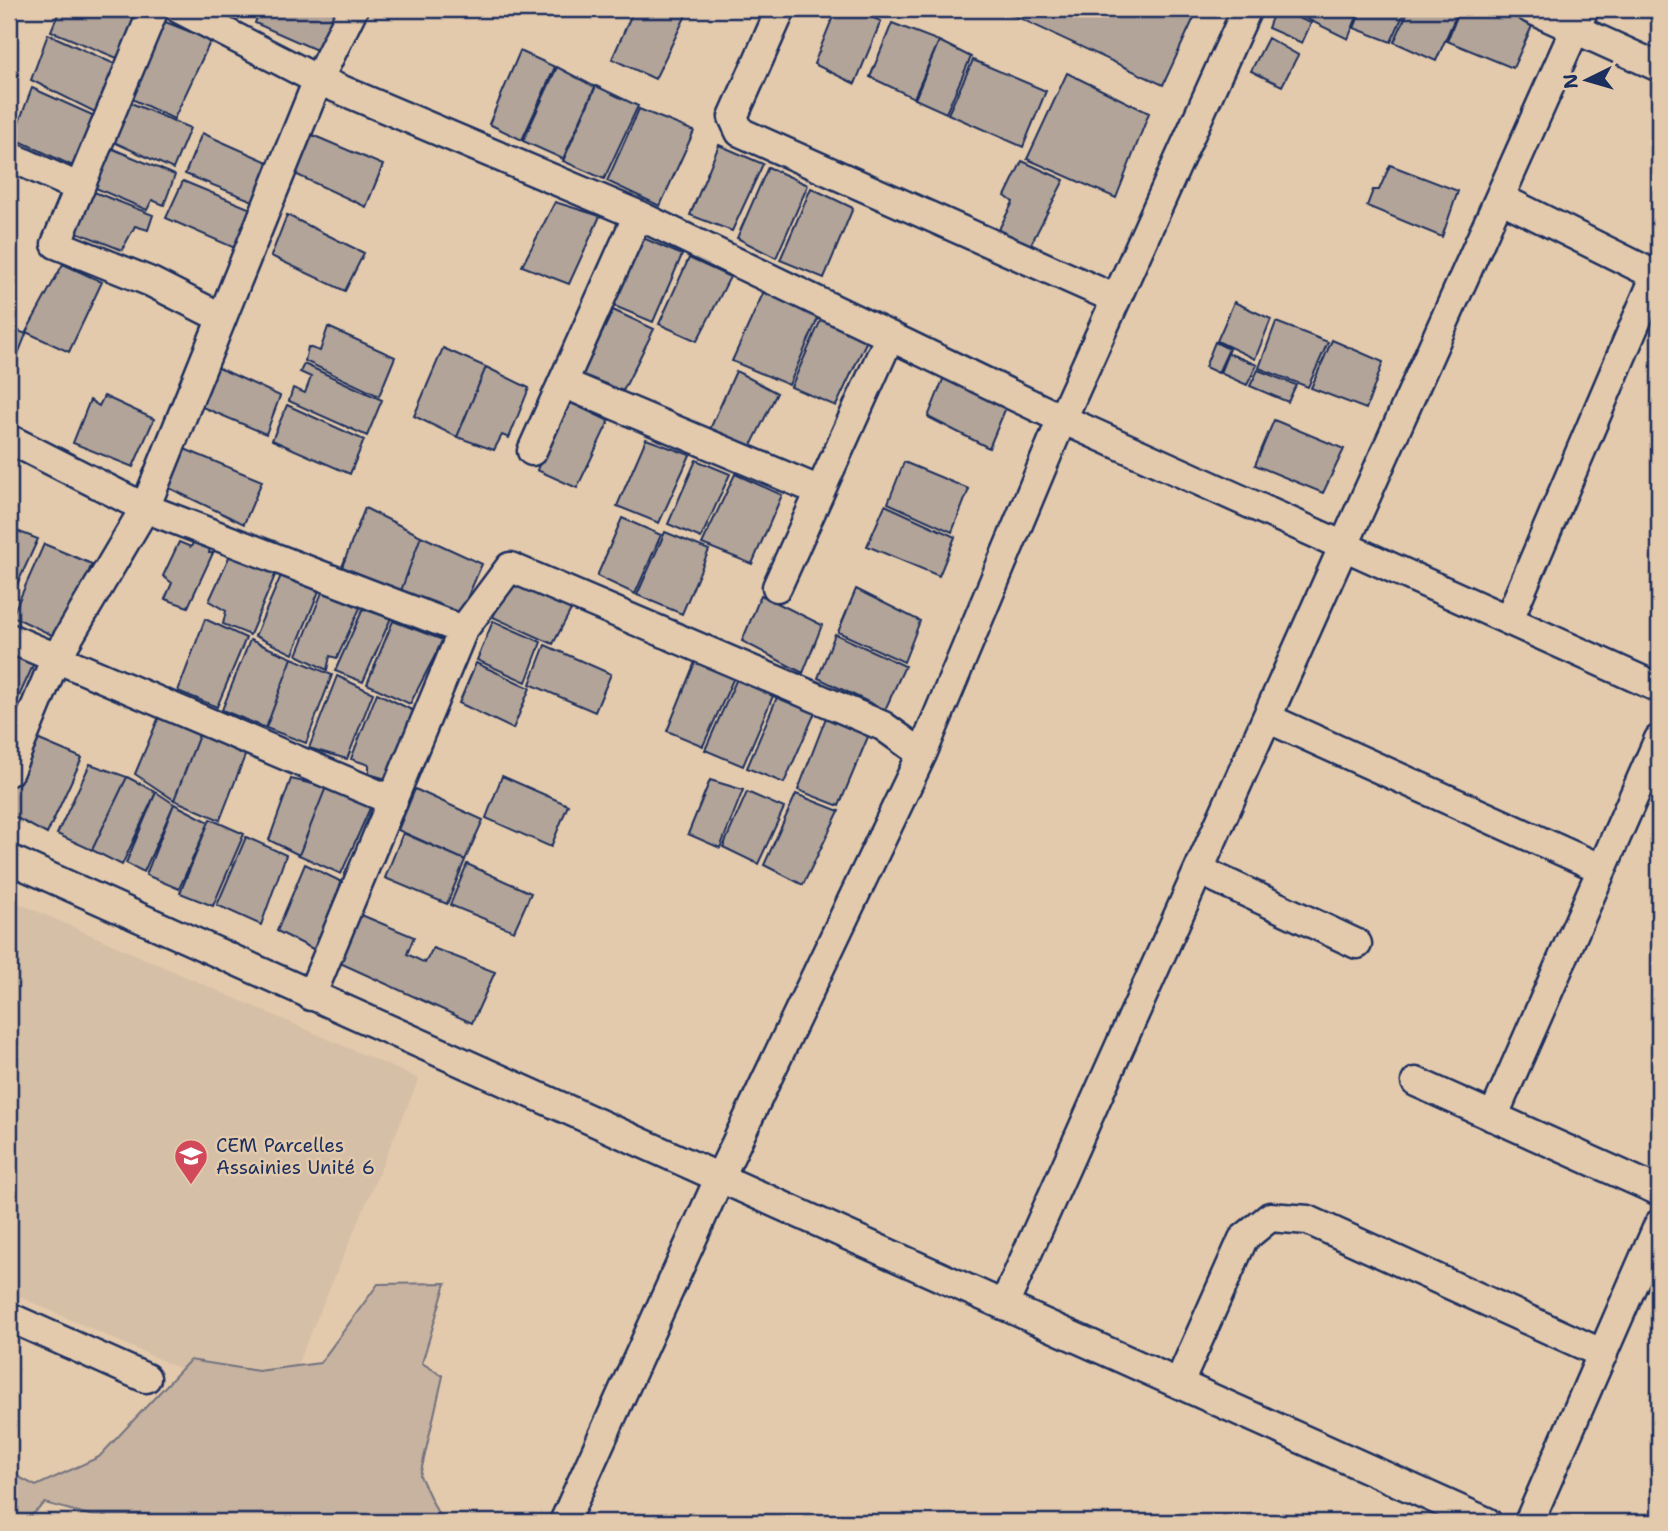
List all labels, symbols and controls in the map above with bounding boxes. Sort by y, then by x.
north arrow [1552,46,1622,116]
text: N [1557,73,1584,90]
place label: CEM Parcelles Assainies Unité 6 [216,1133,375,1180]
school or university icon: CEM Parcelles Assainies Unité 6 [172,1137,210,1186]

